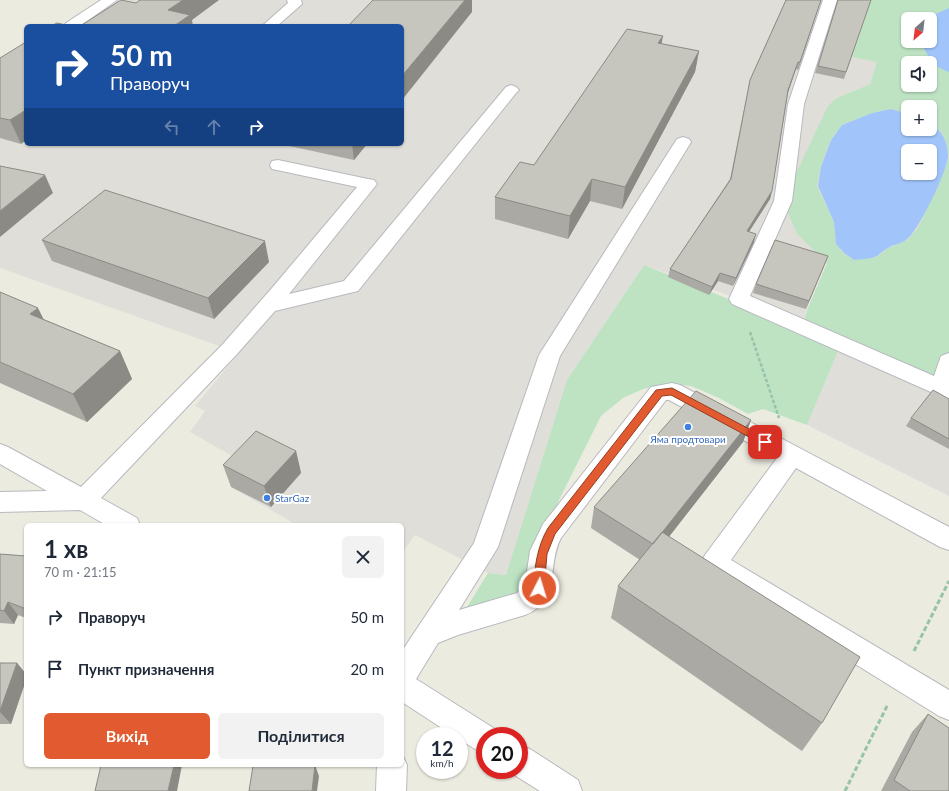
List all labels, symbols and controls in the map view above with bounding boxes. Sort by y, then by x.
north arrow [901,12,937,48]
map controls [901,12,937,180]
text: 50 m [110,38,173,72]
icon: right [44,40,96,92]
button: sound [901,56,937,92]
text: Праворуч [110,72,190,94]
button: + [901,100,937,136]
icon: left [161,116,183,138]
icon: ahead [203,116,225,138]
icon: right [245,116,267,138]
button: − [901,144,937,180]
marker: Яма продтовари [683,422,693,432]
pin [748,425,782,459]
icon: arrive [754,431,776,453]
place label: Яма продтовари [649,433,726,445]
place label: StarGaz [275,492,310,504]
marker: StarGaz [262,493,272,503]
text: 1 хв [44,534,88,563]
button: close [342,536,384,578]
text: 70 m · 21:15 [44,564,117,580]
position arrow [518,567,560,609]
icon: right [44,606,66,628]
text: Праворуч [78,608,145,626]
text: 50 m [350,608,384,626]
icon: arrive [44,658,66,680]
text: Пункт призначення [78,660,214,678]
text: 20 m [350,660,384,678]
button: Вихід [44,713,210,759]
button: Поділитися [218,713,384,759]
speed limit sign: 20 [476,727,528,779]
text: 12 [430,736,454,760]
text: km/h [430,757,454,769]

